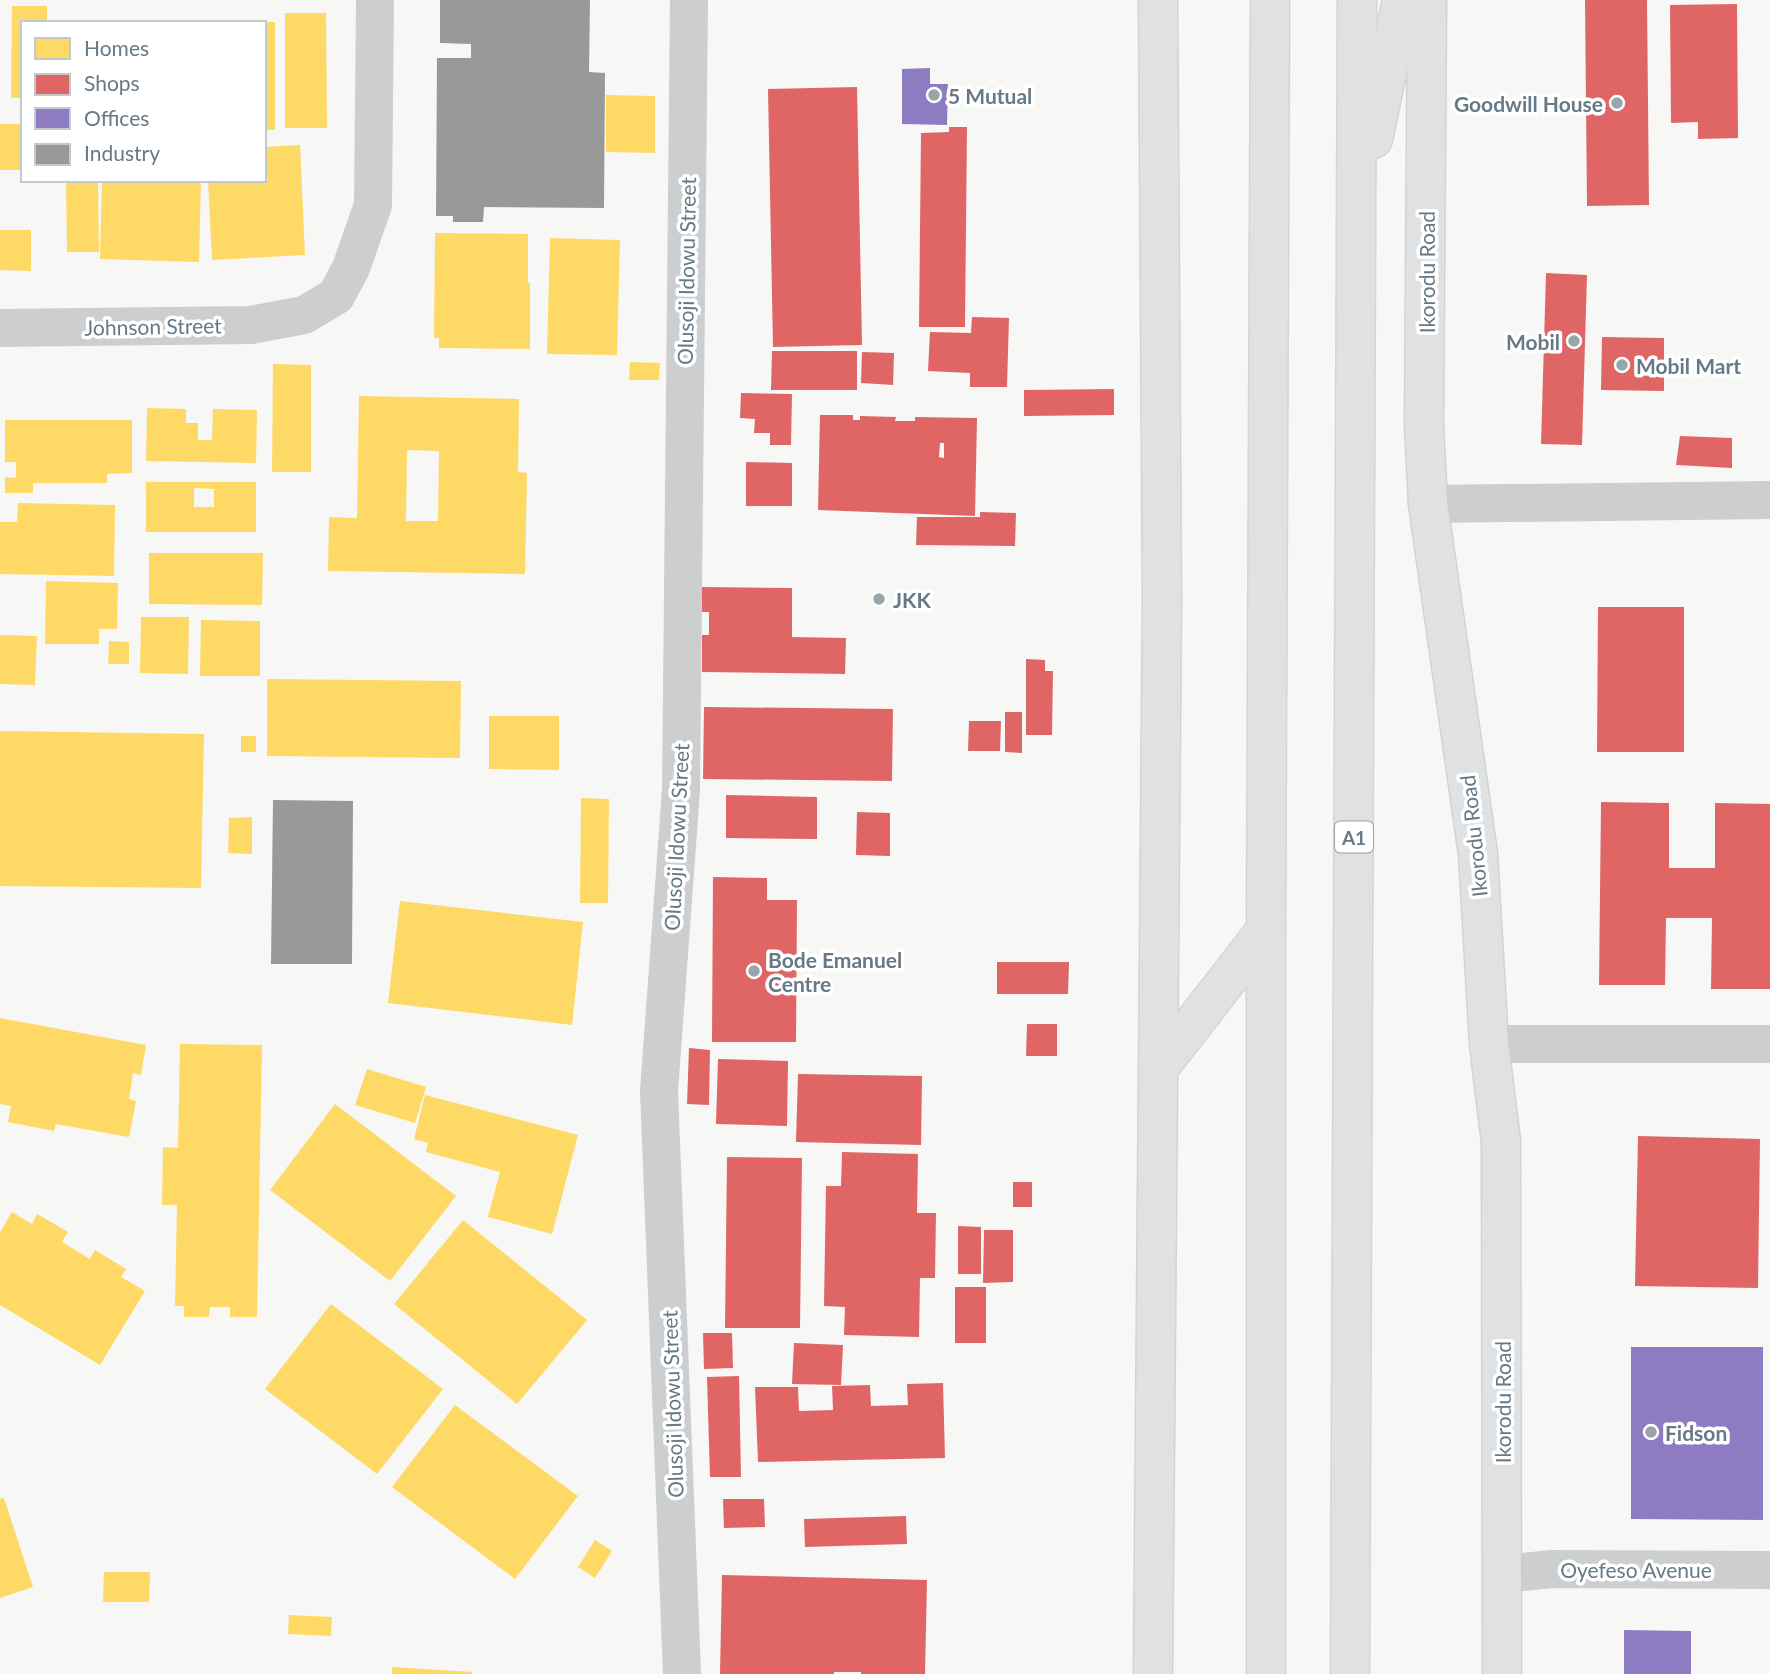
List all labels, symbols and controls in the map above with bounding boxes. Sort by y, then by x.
legend [21,21,266,182]
text: Homes [84,35,149,60]
text: Shops [84,70,140,95]
place label: 5 Mutual [948,83,1032,108]
marker: 5 Mutual [926,87,942,103]
place label: Goodwill House [1454,91,1603,116]
marker: Goodwill House [1609,95,1625,111]
text: Offices [84,105,149,130]
text: Industry [84,140,160,165]
street label: Olusoji Idowu Street [672,176,700,365]
street label: Ikorodu Road [1414,211,1439,333]
street label: Johnson Street [84,312,222,340]
place label: Mobil [1506,329,1560,354]
marker: Mobil [1566,333,1582,349]
place label: Mobil Mart [1636,353,1741,378]
marker: Mobil Mart [1614,357,1630,373]
place label: JKK [893,587,931,612]
marker: JKK [871,591,887,607]
street label: Olusoji Idowu Street [659,742,693,931]
street label: Ikorodu Road [1454,774,1492,898]
road number: A1 [1335,822,1373,852]
place label: Bode Emanuel Centre [768,947,902,996]
marker: Bode Emanuel Centre [746,963,762,979]
street label: Olusoji Idowu Street [656,1309,688,1498]
street label: Ikorodu Road [1490,1341,1515,1463]
place label: Fidson [1665,1420,1727,1445]
marker: Fidson [1643,1424,1659,1440]
street label: Oyefeso Avenue [1560,1557,1712,1582]

